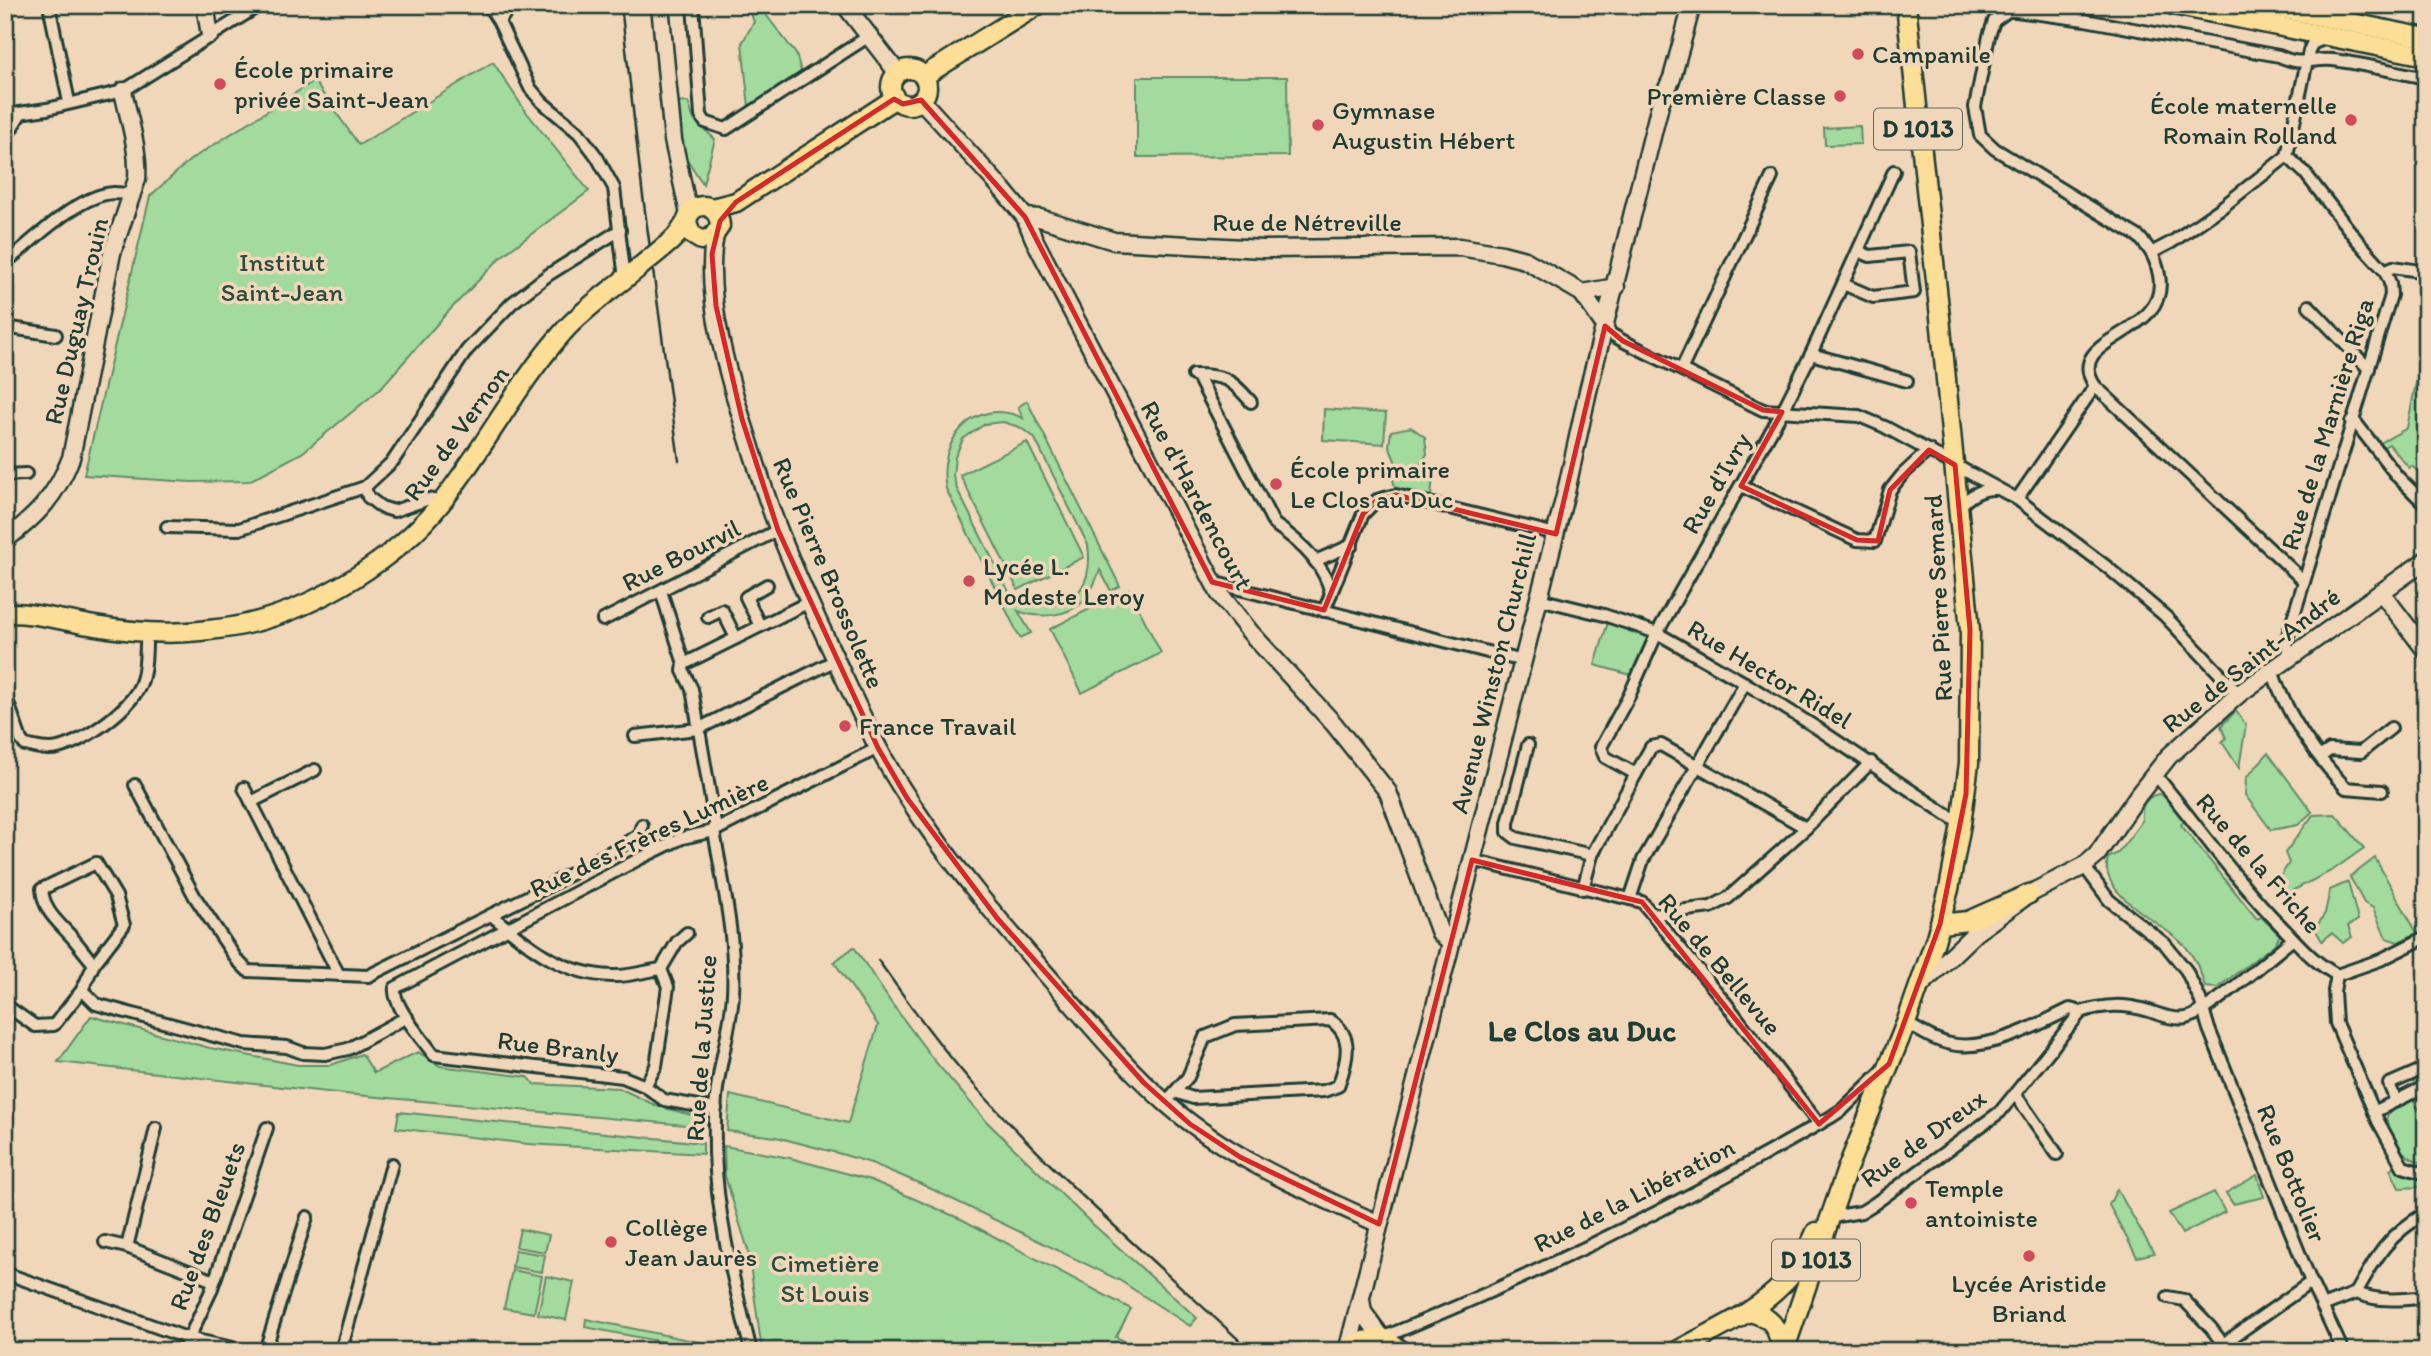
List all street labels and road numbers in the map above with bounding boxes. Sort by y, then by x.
road number: D 1013 [1874,108,1962,149]
street label: Rue de Nétreville [1212,206,1402,238]
street label: Rue Duguay Trouin [37,214,115,428]
street label: Rue de la Marnière Riga [2273,293,2381,554]
street label: Rue de Vernon [396,359,516,507]
street label: Rue d'Hardencourt [1134,395,1260,595]
street label: Rue d'Ivry [1674,427,1758,539]
street label: Rue Pierre Brossolette [766,453,892,693]
street label: Rue Pierre Semard [1917,494,1959,702]
street label: Rue Bourvil [616,512,746,598]
street label: Avenue Winston Churchill [1443,529,1543,817]
street label: Rue de Saint-André [2155,580,2347,740]
street label: Rue Hector Ridel [1682,612,1858,736]
street label: Rue des Frères Lumière [525,766,773,904]
street label: Rue de la Friche [2189,786,2329,940]
street label: Rue de Bellevue [1651,886,1789,1042]
street label: Rue de la Justice [679,954,723,1142]
street label: Rue Branly [496,1024,620,1070]
street label: Rue de Dreux [1854,1082,1992,1194]
street label: Rue Bottolier [2250,1099,2334,1247]
street label: Rue de la Libération [1528,1130,1740,1260]
street label: Rue des Bleuets [162,1137,252,1315]
road number: D 1013 [1772,1240,1860,1280]

